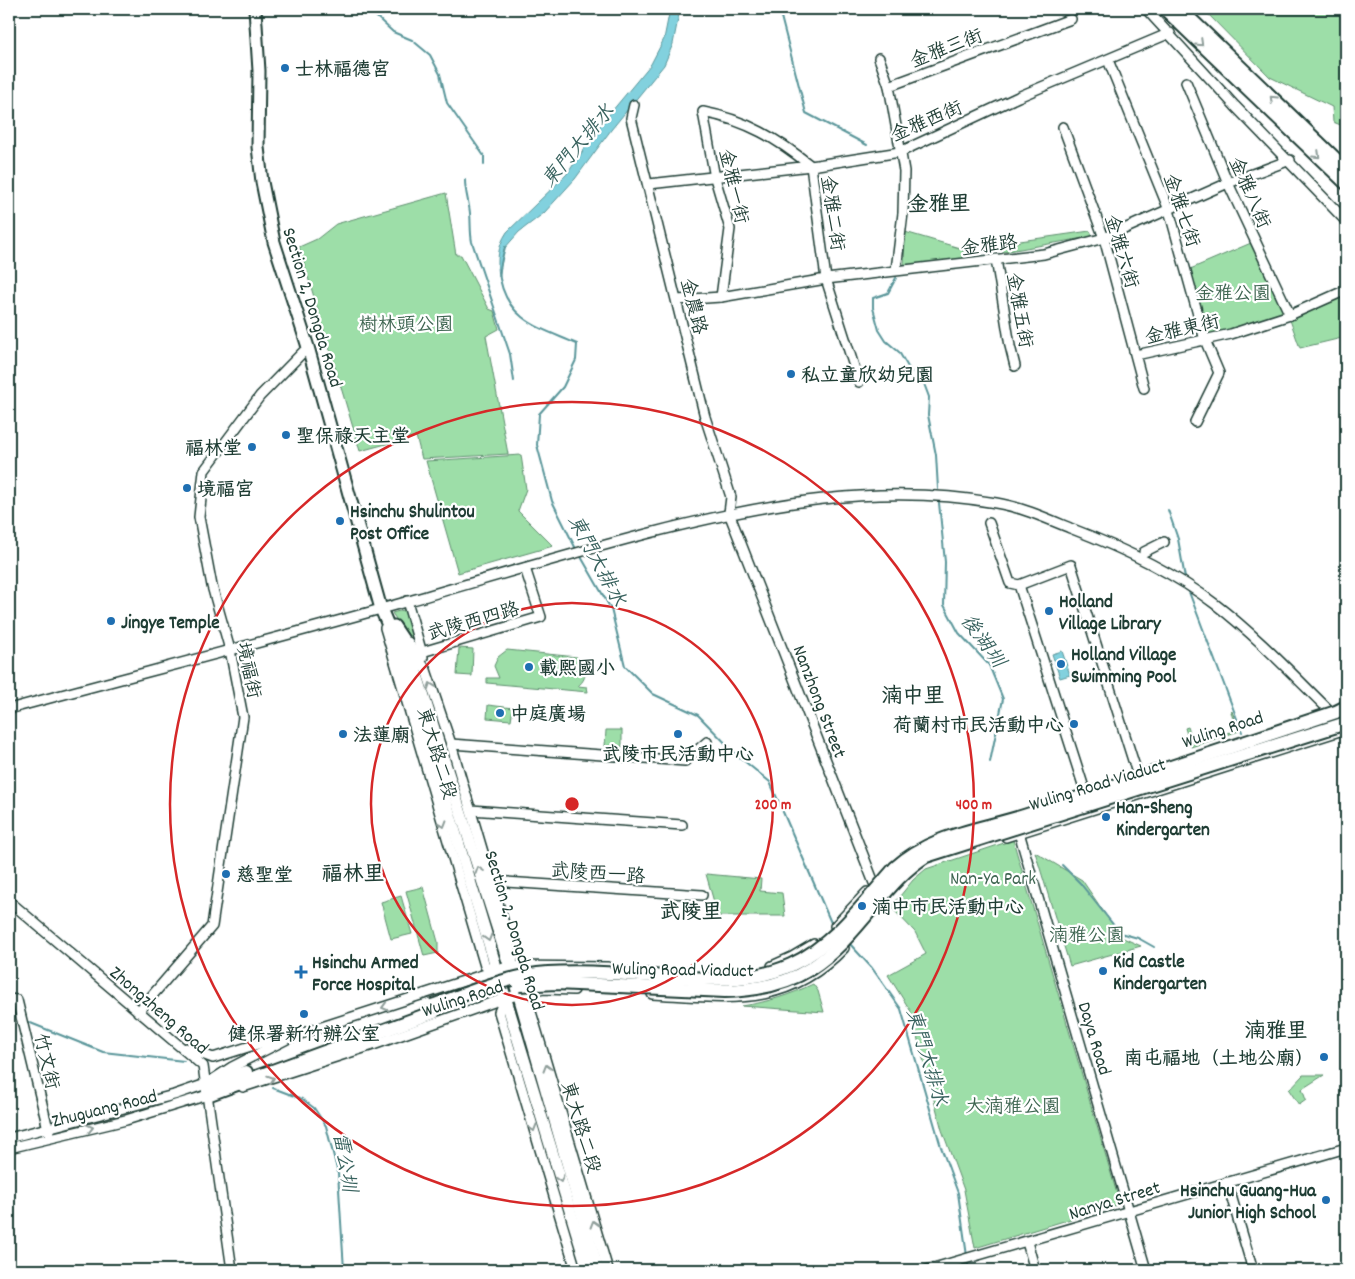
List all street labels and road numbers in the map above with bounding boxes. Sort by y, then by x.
street label: 金雅三街 [907,24,988,76]
street label: 金雅西街 [887,96,968,150]
street label: 金雅一街 [710,147,753,227]
street label: 金雅八街 [1220,153,1276,234]
street label: 金雅七街 [1155,171,1205,251]
street label: 金雅二街 [812,174,849,253]
street label: 金雅六街 [1096,212,1144,292]
street label: Section 2, Dongda Road [274,225,348,391]
street label: 金雅路 [959,231,1019,264]
street label: 金雅五街 [998,271,1037,350]
street label: 金農路 [672,276,712,338]
street label: 金雅東街 [1143,310,1223,353]
street label: 武陵西四路 [425,597,523,649]
street label: 境福街 [227,640,266,701]
street label: Nanzhong Street [784,642,852,763]
street label: 東大路二段 [408,705,461,803]
street label: Wuling Road [1179,705,1267,757]
street label: Wuling Road Viaduct [1026,753,1170,820]
street label: Section 2, Dongda Road [476,848,550,1014]
street label: 武陵西一路 [549,859,646,892]
street label: Wuling Road Viaduct [612,957,754,986]
street label: Zhongzheng Road [102,961,213,1062]
street label: Wuling Road [419,974,507,1026]
street label: Daya Road [1069,999,1117,1079]
street label: 竹文街 [25,1031,64,1093]
street label: 東大路二段 [552,1079,605,1177]
street label: Zhuguang Road [49,1084,160,1137]
street label: Nanya Street [1066,1176,1164,1229]

